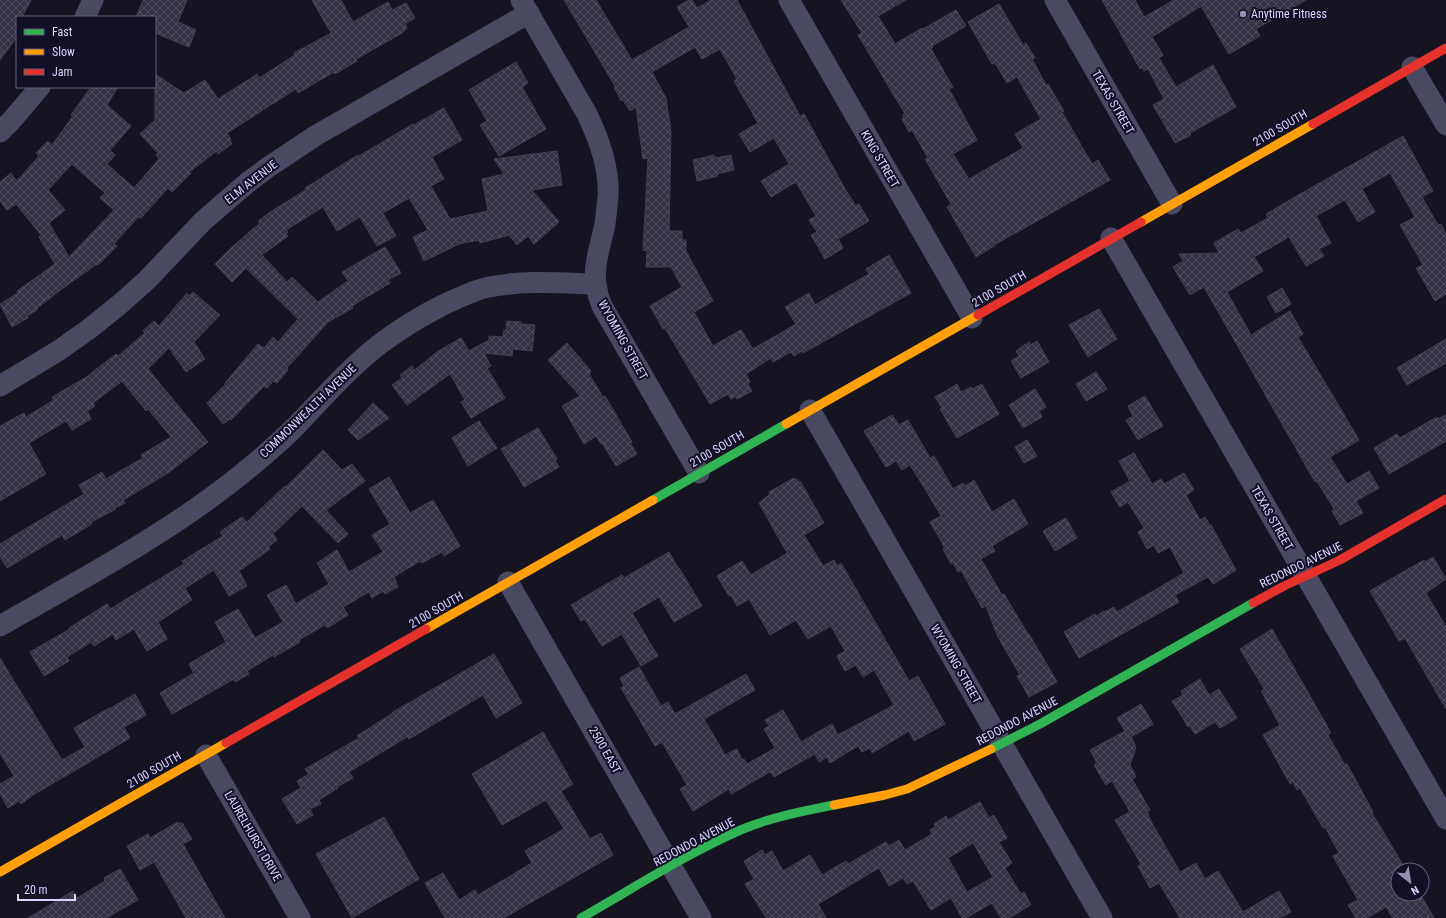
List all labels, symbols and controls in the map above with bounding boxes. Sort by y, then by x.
place label: Anytime Fitness [1251,7,1327,21]
marker: Anytime Fitness [1238,9,1248,19]
legend [16,16,156,88]
text: Fast [52,25,73,39]
text: Slow [52,45,75,59]
text: Jam [52,65,73,79]
street label: TEXAS STREET [1089,67,1137,137]
street label: 2100 SOUTH [1250,107,1310,149]
street label: KING STREET [858,128,902,190]
street label: ELM AVENUE [222,157,280,207]
street label: 2100 SOUTH [969,268,1029,310]
street label: WYOMING STREET [595,298,651,382]
street label: COMMONWEALTH AVENUE [257,361,359,461]
street label: 2100 SOUTH [687,428,747,470]
street label: TEXAS STREET [1248,483,1296,553]
street label: REDONDO AVENUE [1258,539,1344,591]
street label: 2100 SOUTH [406,589,466,631]
street label: WYOMING STREET [928,622,984,706]
street label: REDONDO AVENUE [974,694,1060,748]
street label: 2500 EAST [586,724,624,776]
street label: 2100 SOUTH [124,749,184,791]
street label: LAURELHURST DRIVE [221,788,285,884]
street label: REDONDO AVENUE [651,815,737,869]
north arrow [1390,862,1430,902]
scale bar [18,876,75,902]
text: 20 m [24,883,48,897]
text: N [1408,883,1421,898]

